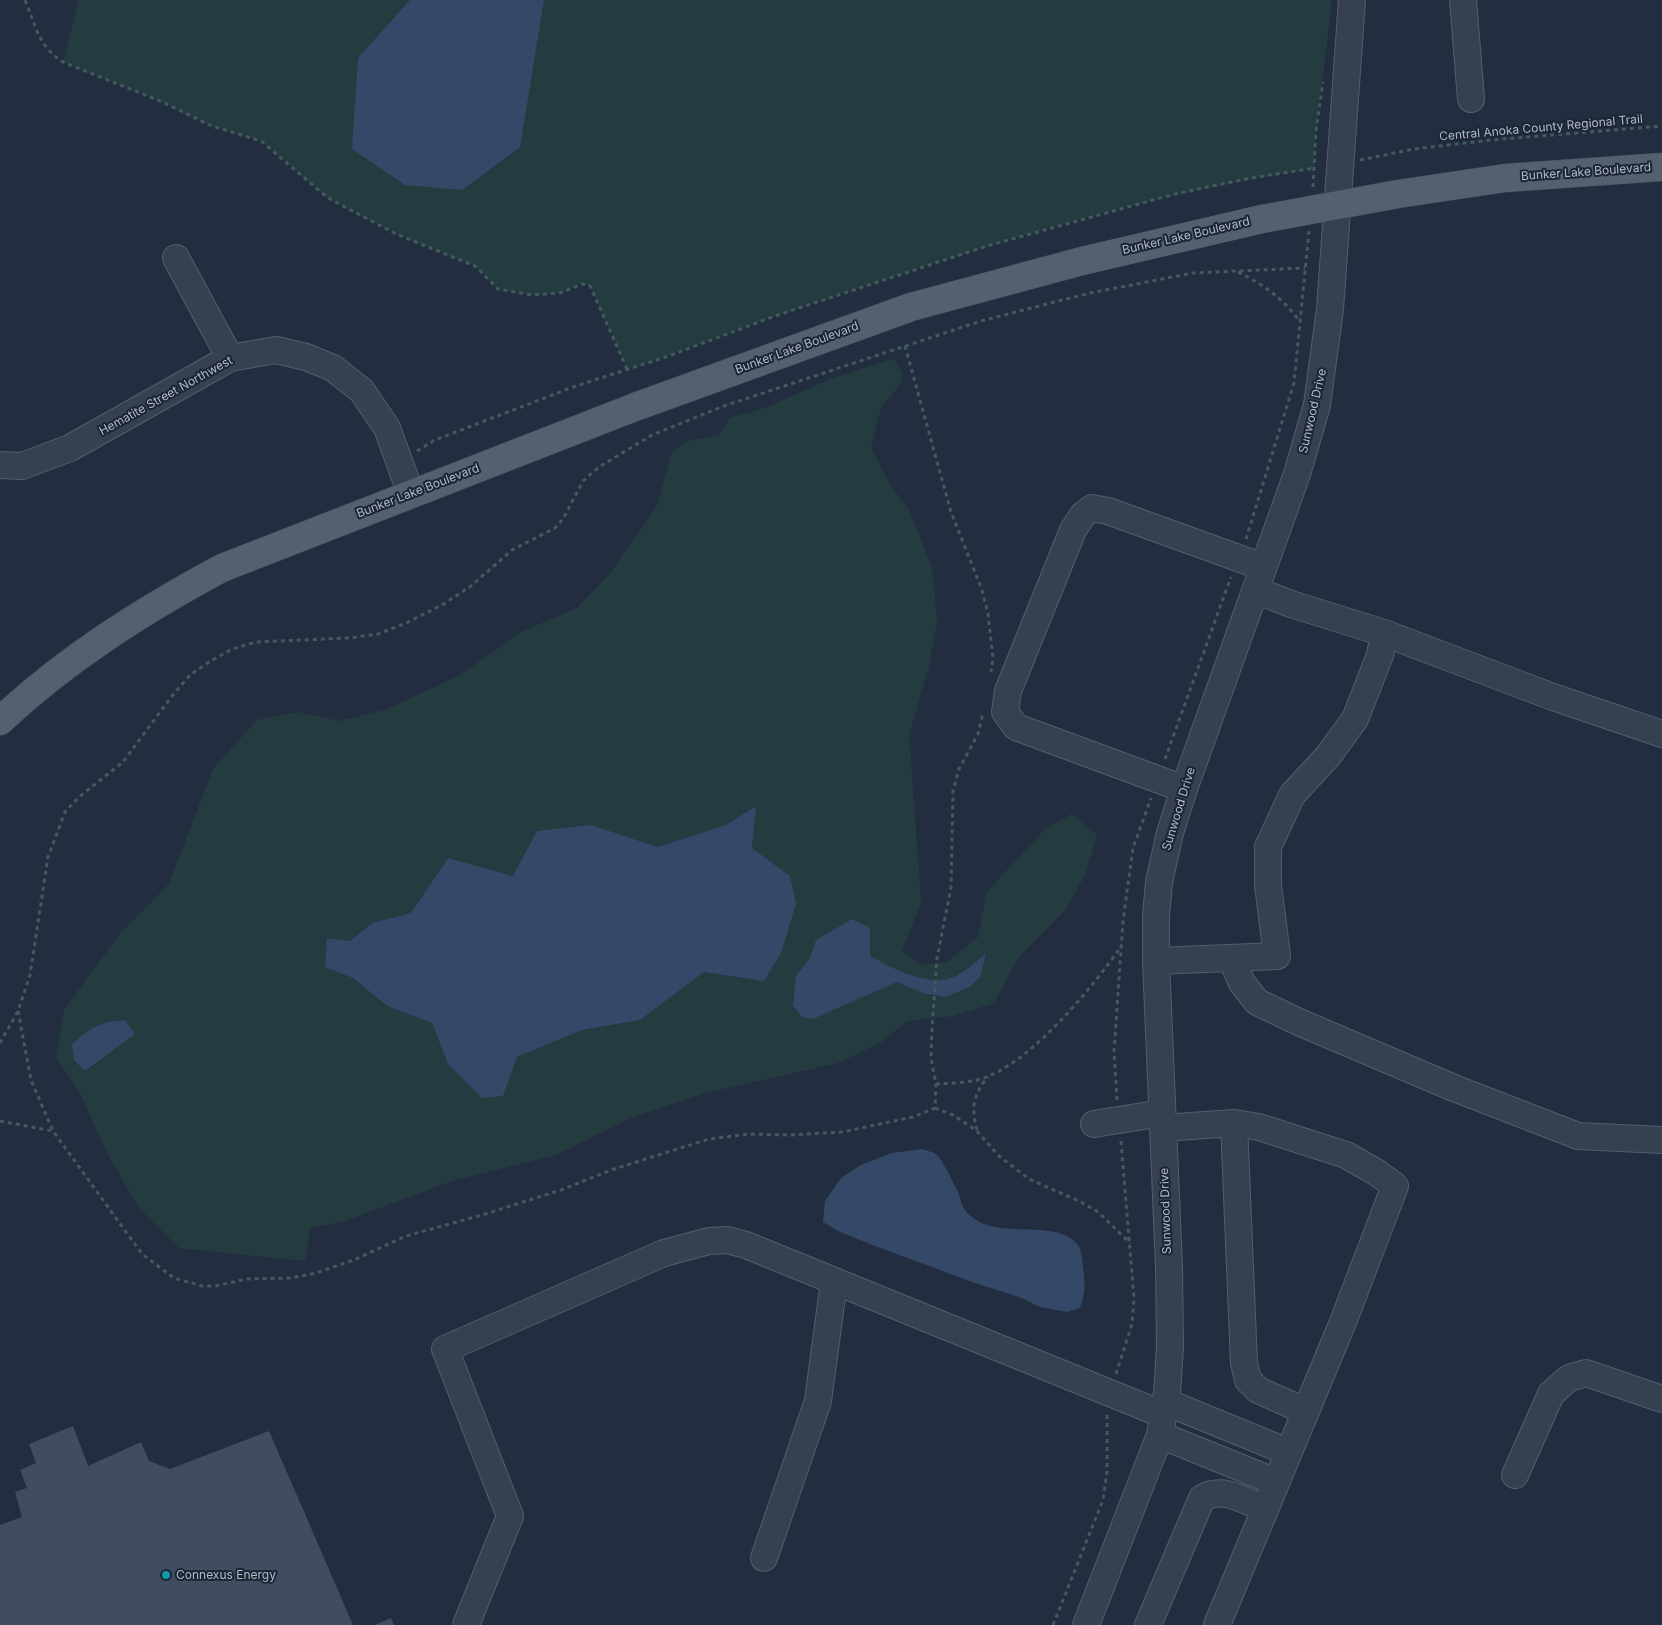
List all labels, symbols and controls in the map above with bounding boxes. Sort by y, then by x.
street label: Central Anoka County Regional Trail [1439,112,1643,144]
street label: Bunker Lake Boulevard [1520,160,1652,184]
street label: Bunker Lake Boulevard [1121,214,1251,258]
street label: Bunker Lake Boulevard [733,319,861,377]
street label: Hematite Street Northwest [97,353,235,439]
street label: Sunwood Drive [1296,367,1330,455]
street label: Bunker Lake Boulevard [355,461,481,521]
street label: Sunwood Drive [1159,766,1199,852]
street label: Sunwood Drive [1157,1168,1175,1254]
place label: Connexus Energy [176,1568,276,1582]
marker: Connexus Energy [160,1569,172,1581]

